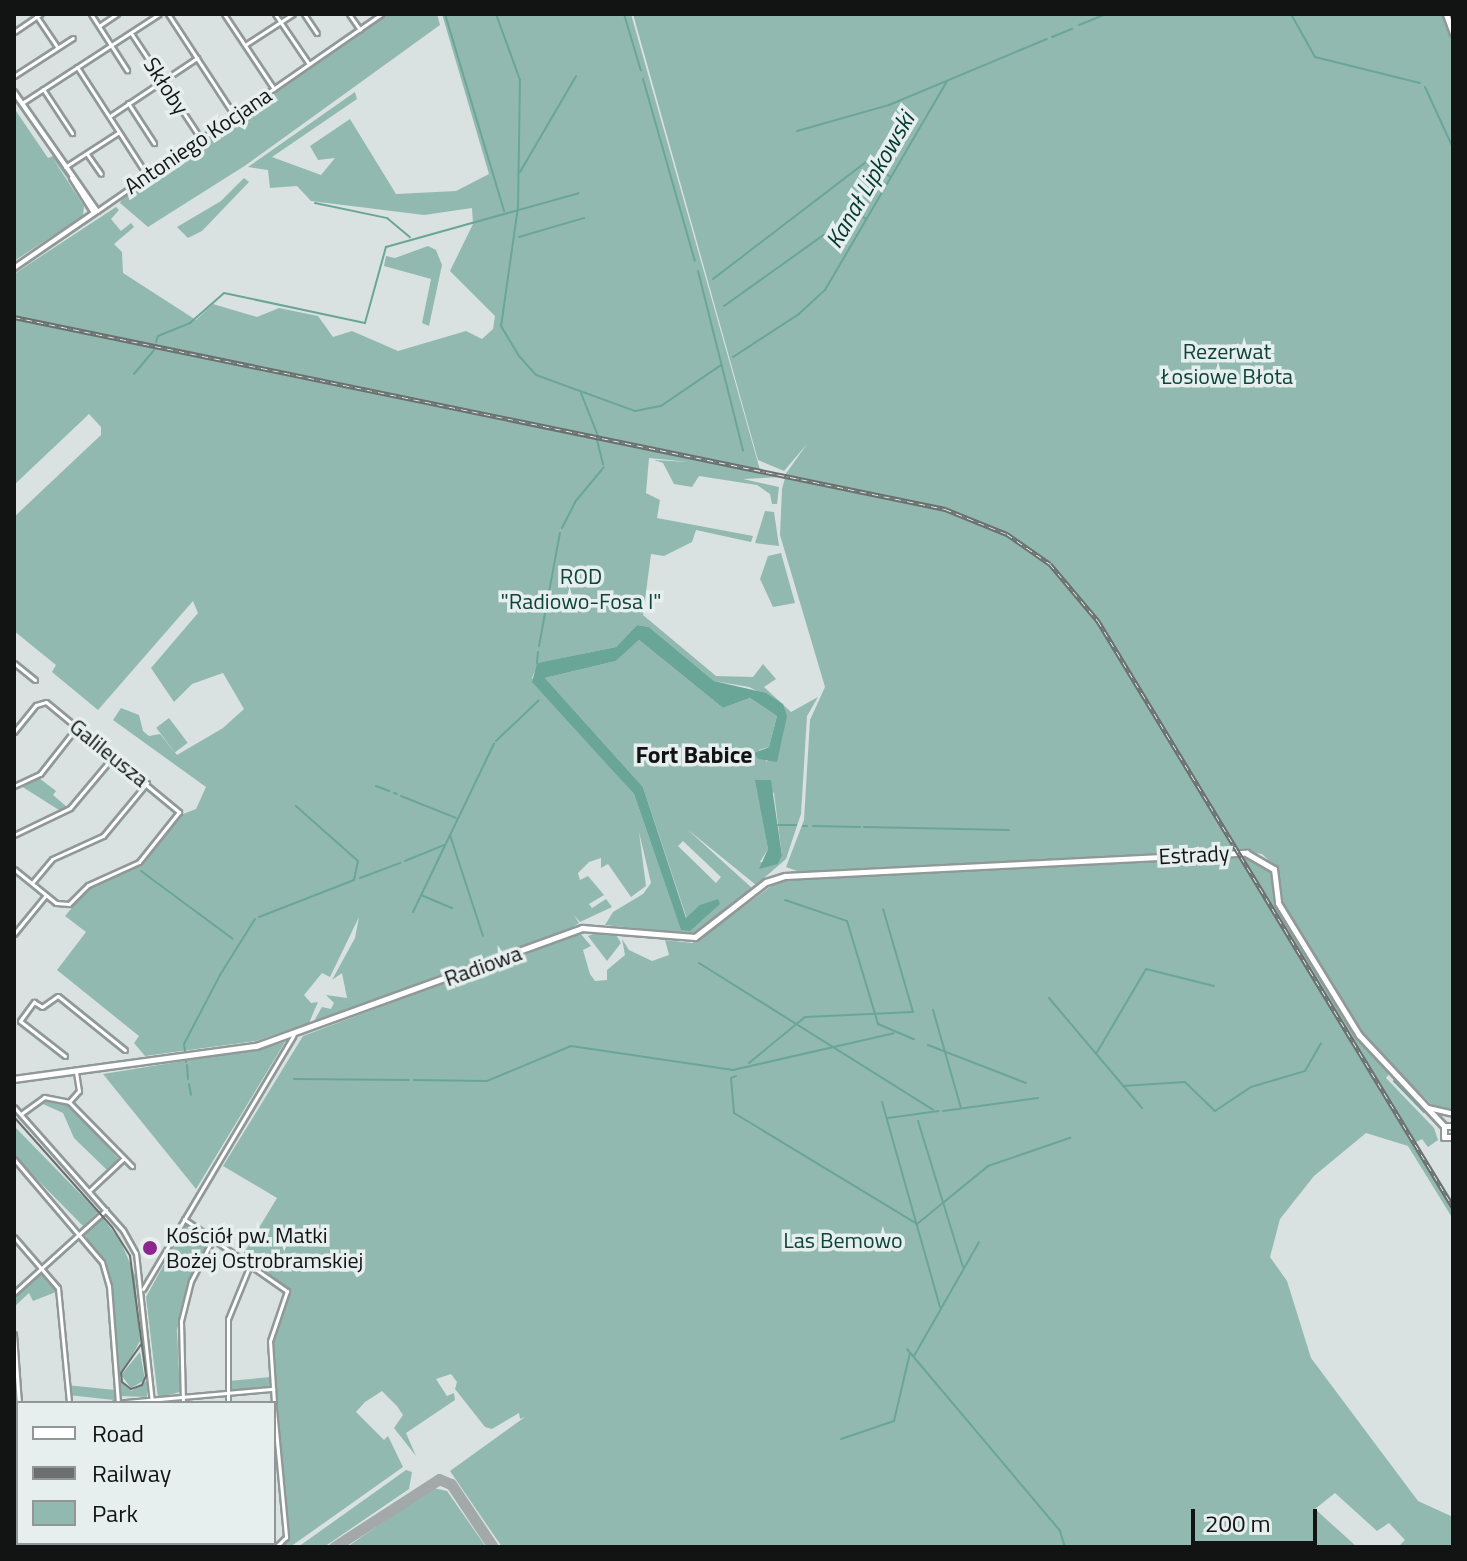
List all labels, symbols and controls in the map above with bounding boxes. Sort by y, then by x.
street label: Skłoby [138,52,194,120]
street label: Antoniego Kocjana [119,82,277,200]
water label: Kanał Lipkowski [819,107,921,253]
park label: Rezerwat Łosiowe Błota [1161,338,1293,390]
park label: ROD "Radiowo-Fosa I" [500,563,662,614]
street label: Galileusza [64,713,154,793]
district label: Fort Babice [635,741,753,769]
street label: Estrady [1158,840,1230,870]
street label: Radiowa [441,940,525,992]
place label: Kościół pw. Matki Bożej Ostrobramskiej [166,1222,363,1274]
park label: Las Bemowo [783,1228,903,1254]
marker: Kościół pw. Matki Bożej Ostrobramskiej [141,1239,159,1257]
legend [16,1401,276,1545]
text: Road [92,1415,144,1451]
text: Railway [92,1455,171,1491]
scale bar [1195,1493,1321,1543]
text: Park [92,1495,138,1531]
text: 200 m [1205,1505,1271,1541]

